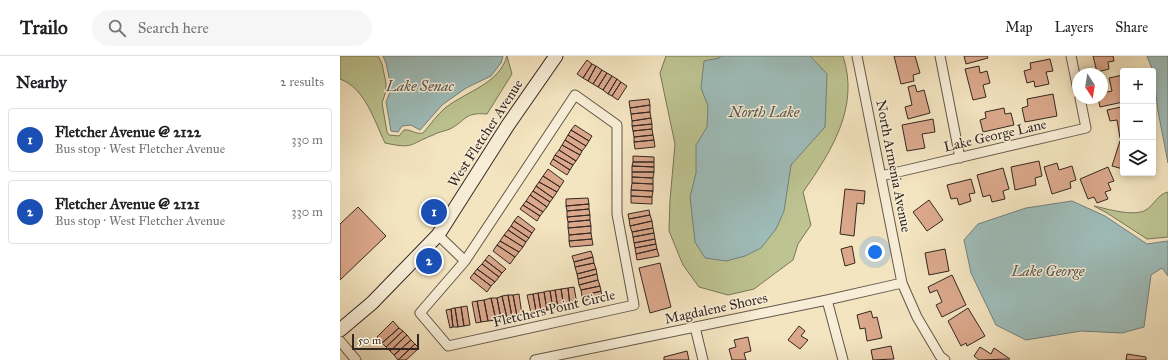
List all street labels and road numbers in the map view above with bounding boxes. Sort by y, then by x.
street label: West Fletcher Avenue [444,76,527,190]
street label: North Armenia Avenue [872,99,915,234]
street label: Lake George Lane [942,115,1048,156]
street label: Fletchers Point Circle [491,286,617,331]
street label: Magdalene Shores [663,289,769,328]

